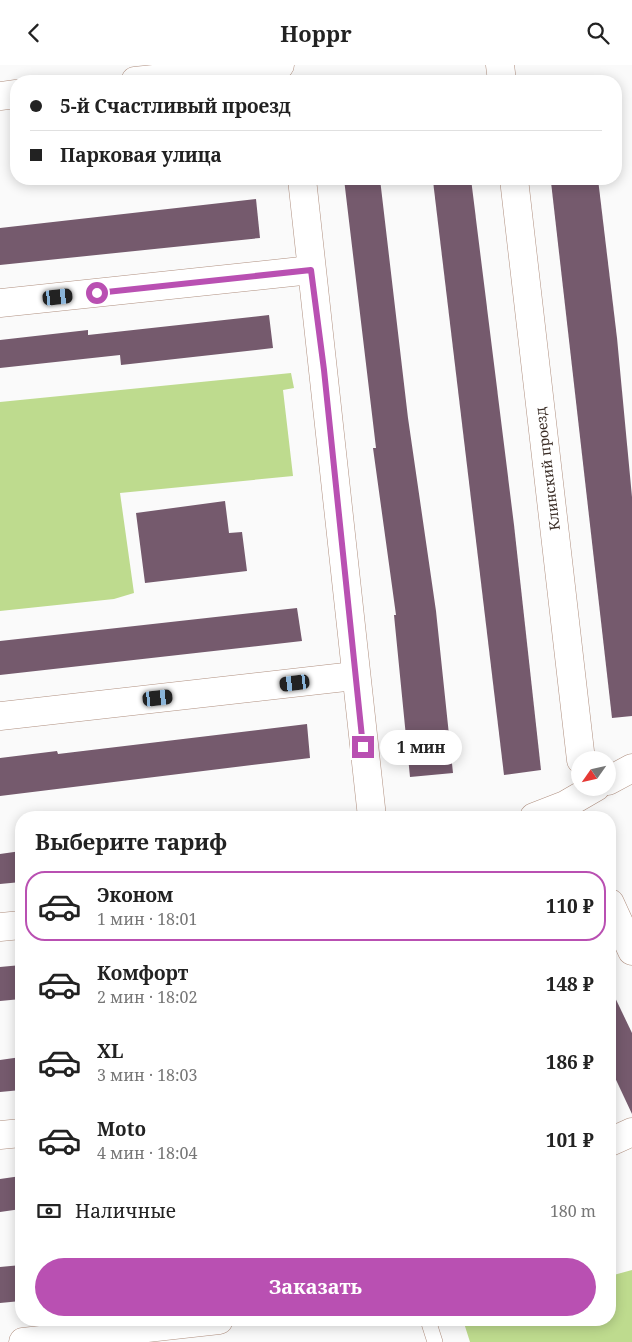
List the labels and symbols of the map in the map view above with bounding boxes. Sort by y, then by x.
route start [86,282,108,304]
car [42,288,73,306]
street label: Клинский проезд [530,406,564,532]
car [279,674,310,692]
car [142,689,173,707]
callout: 1 мин [380,729,463,765]
route end [352,736,374,758]
north arrow [571,751,616,796]

